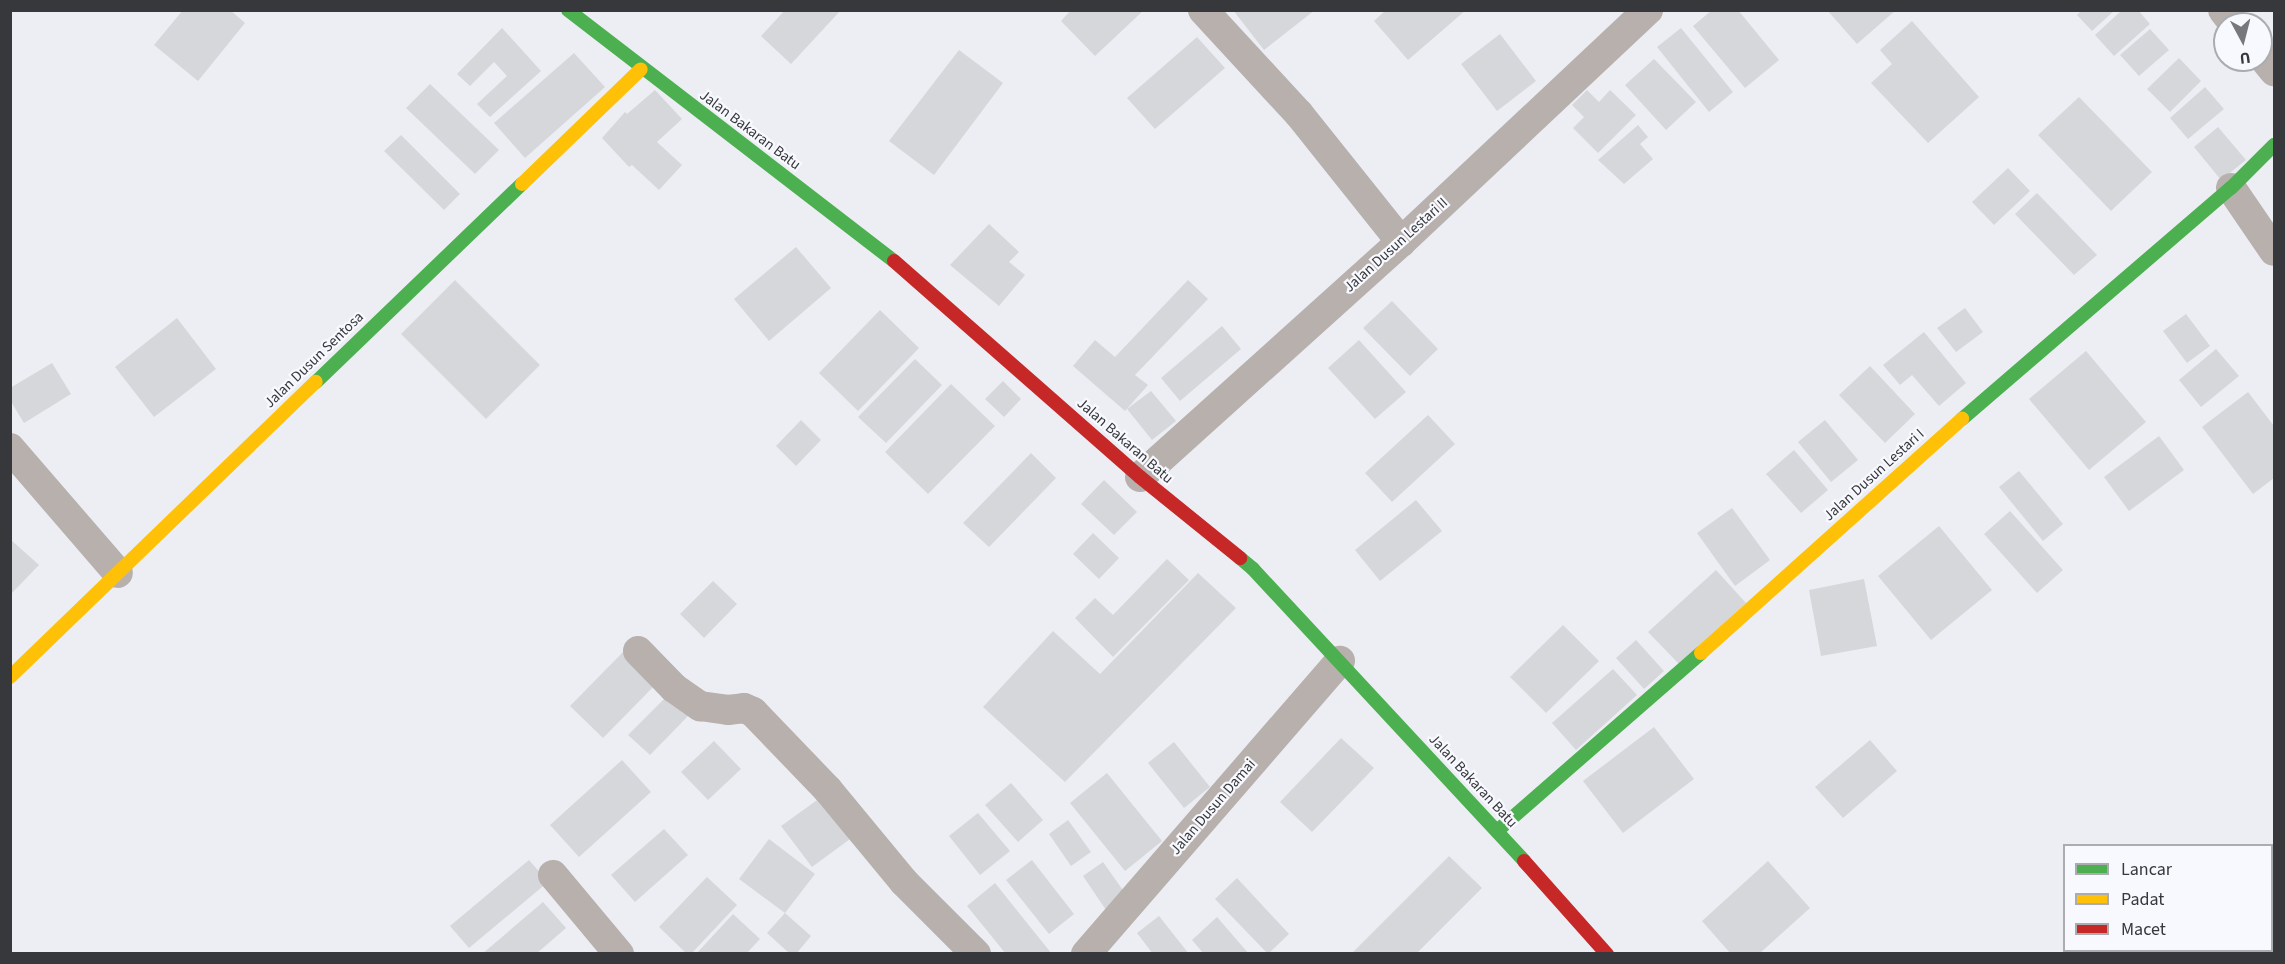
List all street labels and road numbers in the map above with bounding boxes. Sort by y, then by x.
street label: Jalan Bakaran Batu [696,86,804,174]
street label: Jalan Dusun Lestari II [1341,194,1451,296]
street label: Jalan Dusun Sentosa [261,308,367,412]
street label: Jalan Bakaran Batu [1073,394,1177,488]
street label: Jalan Dusun Lestari I [1820,425,1928,525]
street label: Jalan Bakaran Batu [1425,730,1521,832]
street label: Jalan Dusun Damai [1167,755,1259,859]

